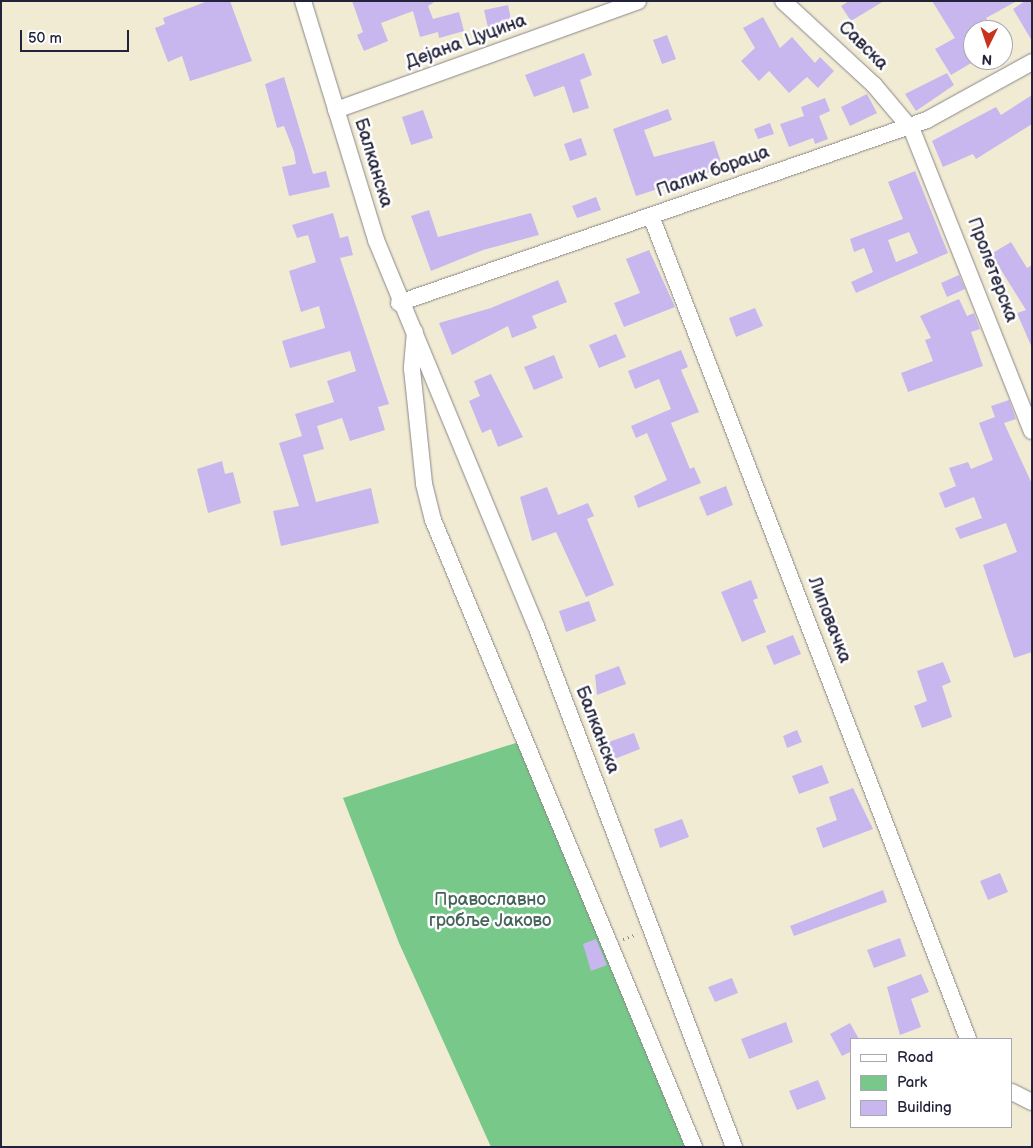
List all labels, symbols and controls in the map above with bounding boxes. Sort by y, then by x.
street label: Дејана Цуцина [403,10,529,74]
street label: Савска [834,17,892,75]
scale bar [22,20,131,52]
north arrow [963,20,1013,70]
text: 50 m [28,29,62,48]
text: N [981,51,993,68]
street label: Балканска [349,116,397,210]
street label: Палих бораца [654,142,772,202]
street label: Пролетерска [962,215,1022,325]
street label: Липовачка [803,574,855,666]
street label: Балканска [570,683,624,777]
park label: Православно гробље Јаково [429,890,551,932]
legend [850,1038,1013,1128]
text: Road [897,1048,933,1067]
text: Park [897,1073,927,1092]
text: Building [897,1098,952,1117]

